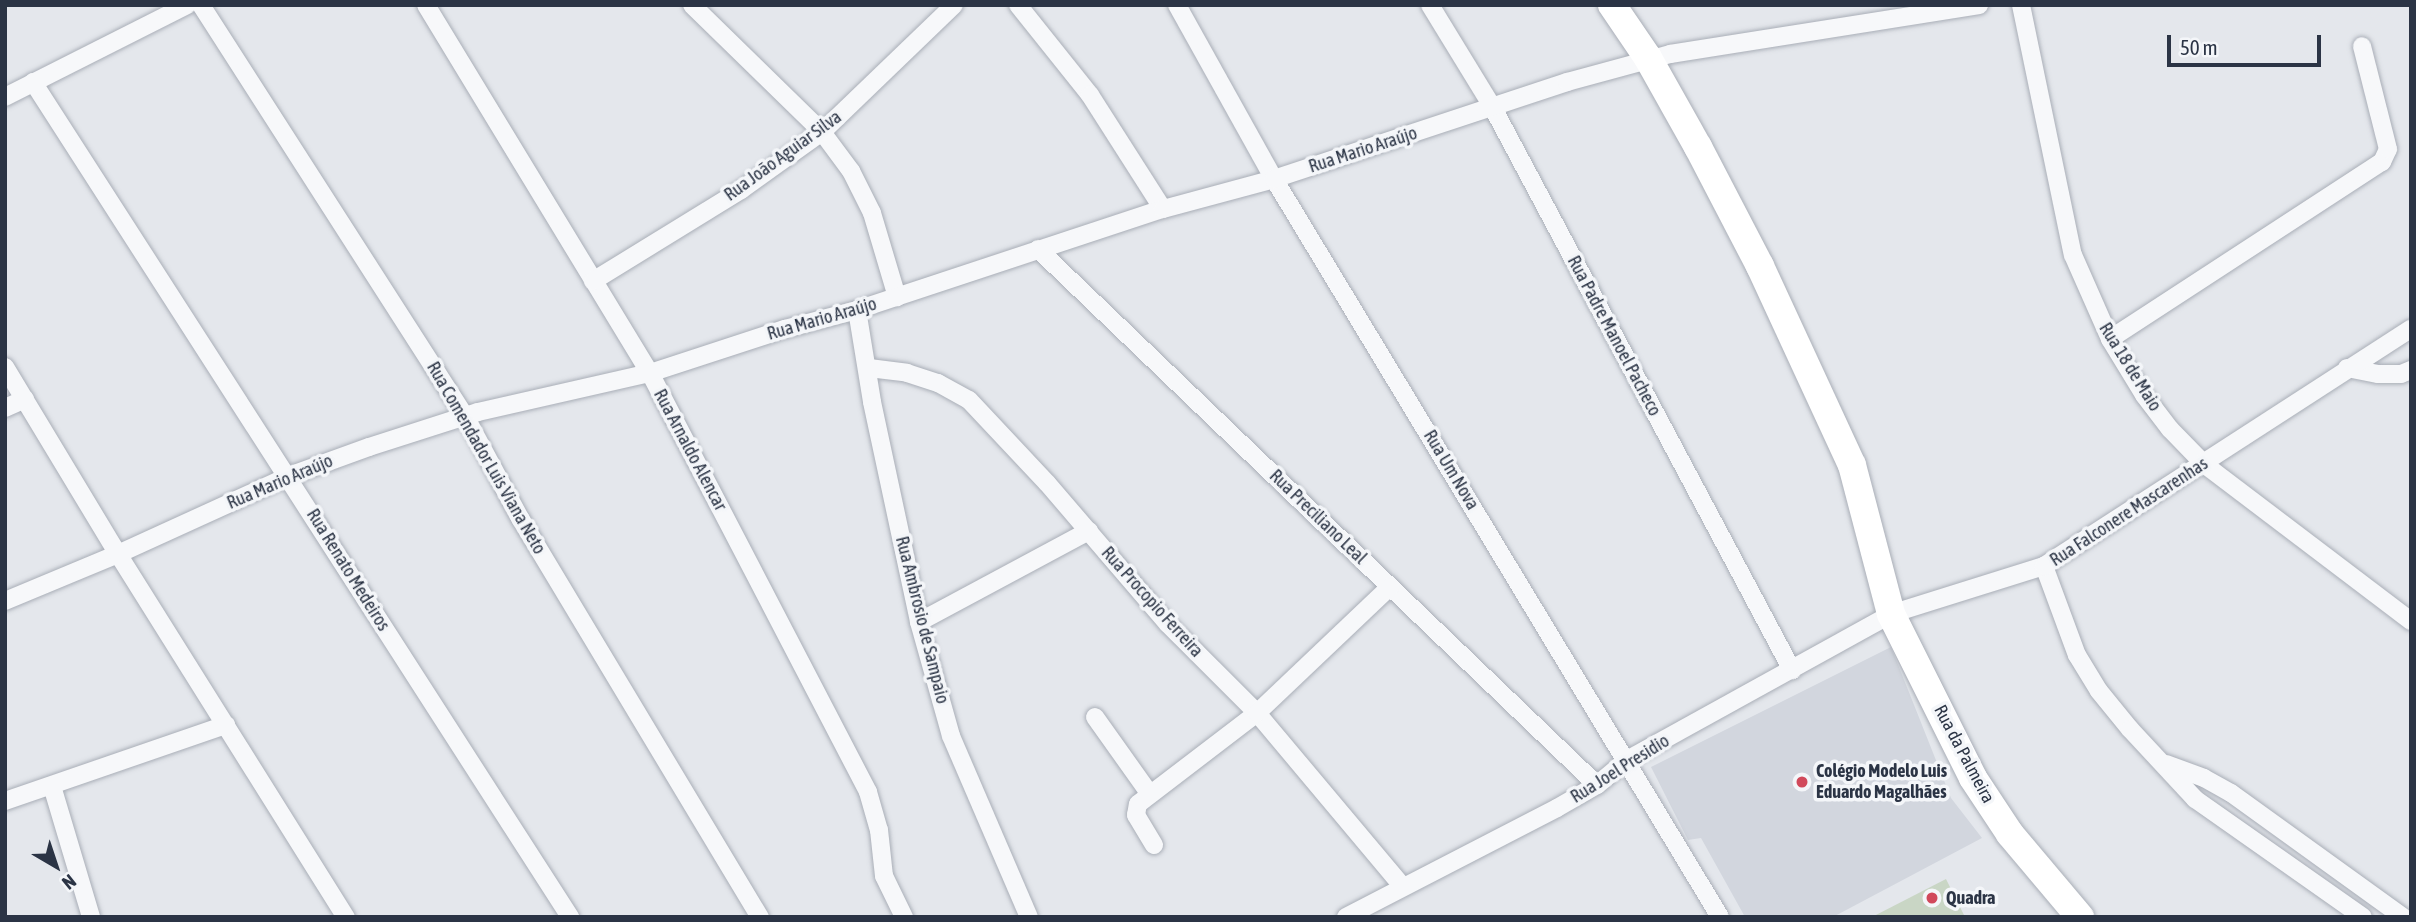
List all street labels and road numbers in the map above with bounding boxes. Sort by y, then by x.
street label: Rua João Aguiar Silva [720,106,846,206]
street label: Rua Mario Araújo [1306,122,1420,178]
street label: Rua Padre Manoel Pacheco [1563,252,1665,420]
street label: Rua Mario Araújo [765,293,879,345]
street label: Rua 18 de Maio [2094,319,2166,415]
street label: Rua Comendador Luis Viana Neto [422,358,550,558]
street label: Rua Arnaldo Alencar [649,386,731,514]
street label: Rua Um Nova [1419,426,1483,514]
street label: Rua Mario Araújo [224,450,336,514]
street label: Rua Falconere Mascarenhas [2046,453,2212,571]
street label: Rua Preciliano Leal [1265,465,1371,569]
street label: Rua Renato Medeiros [302,505,394,635]
street label: Rua Ambrosio de Sampaio [891,534,953,706]
street label: Rua Procopio Ferreira [1097,542,1207,662]
street label: Rua da Palmeira [1929,701,1999,807]
street label: Rua Joel Presidio [1567,730,1673,808]

